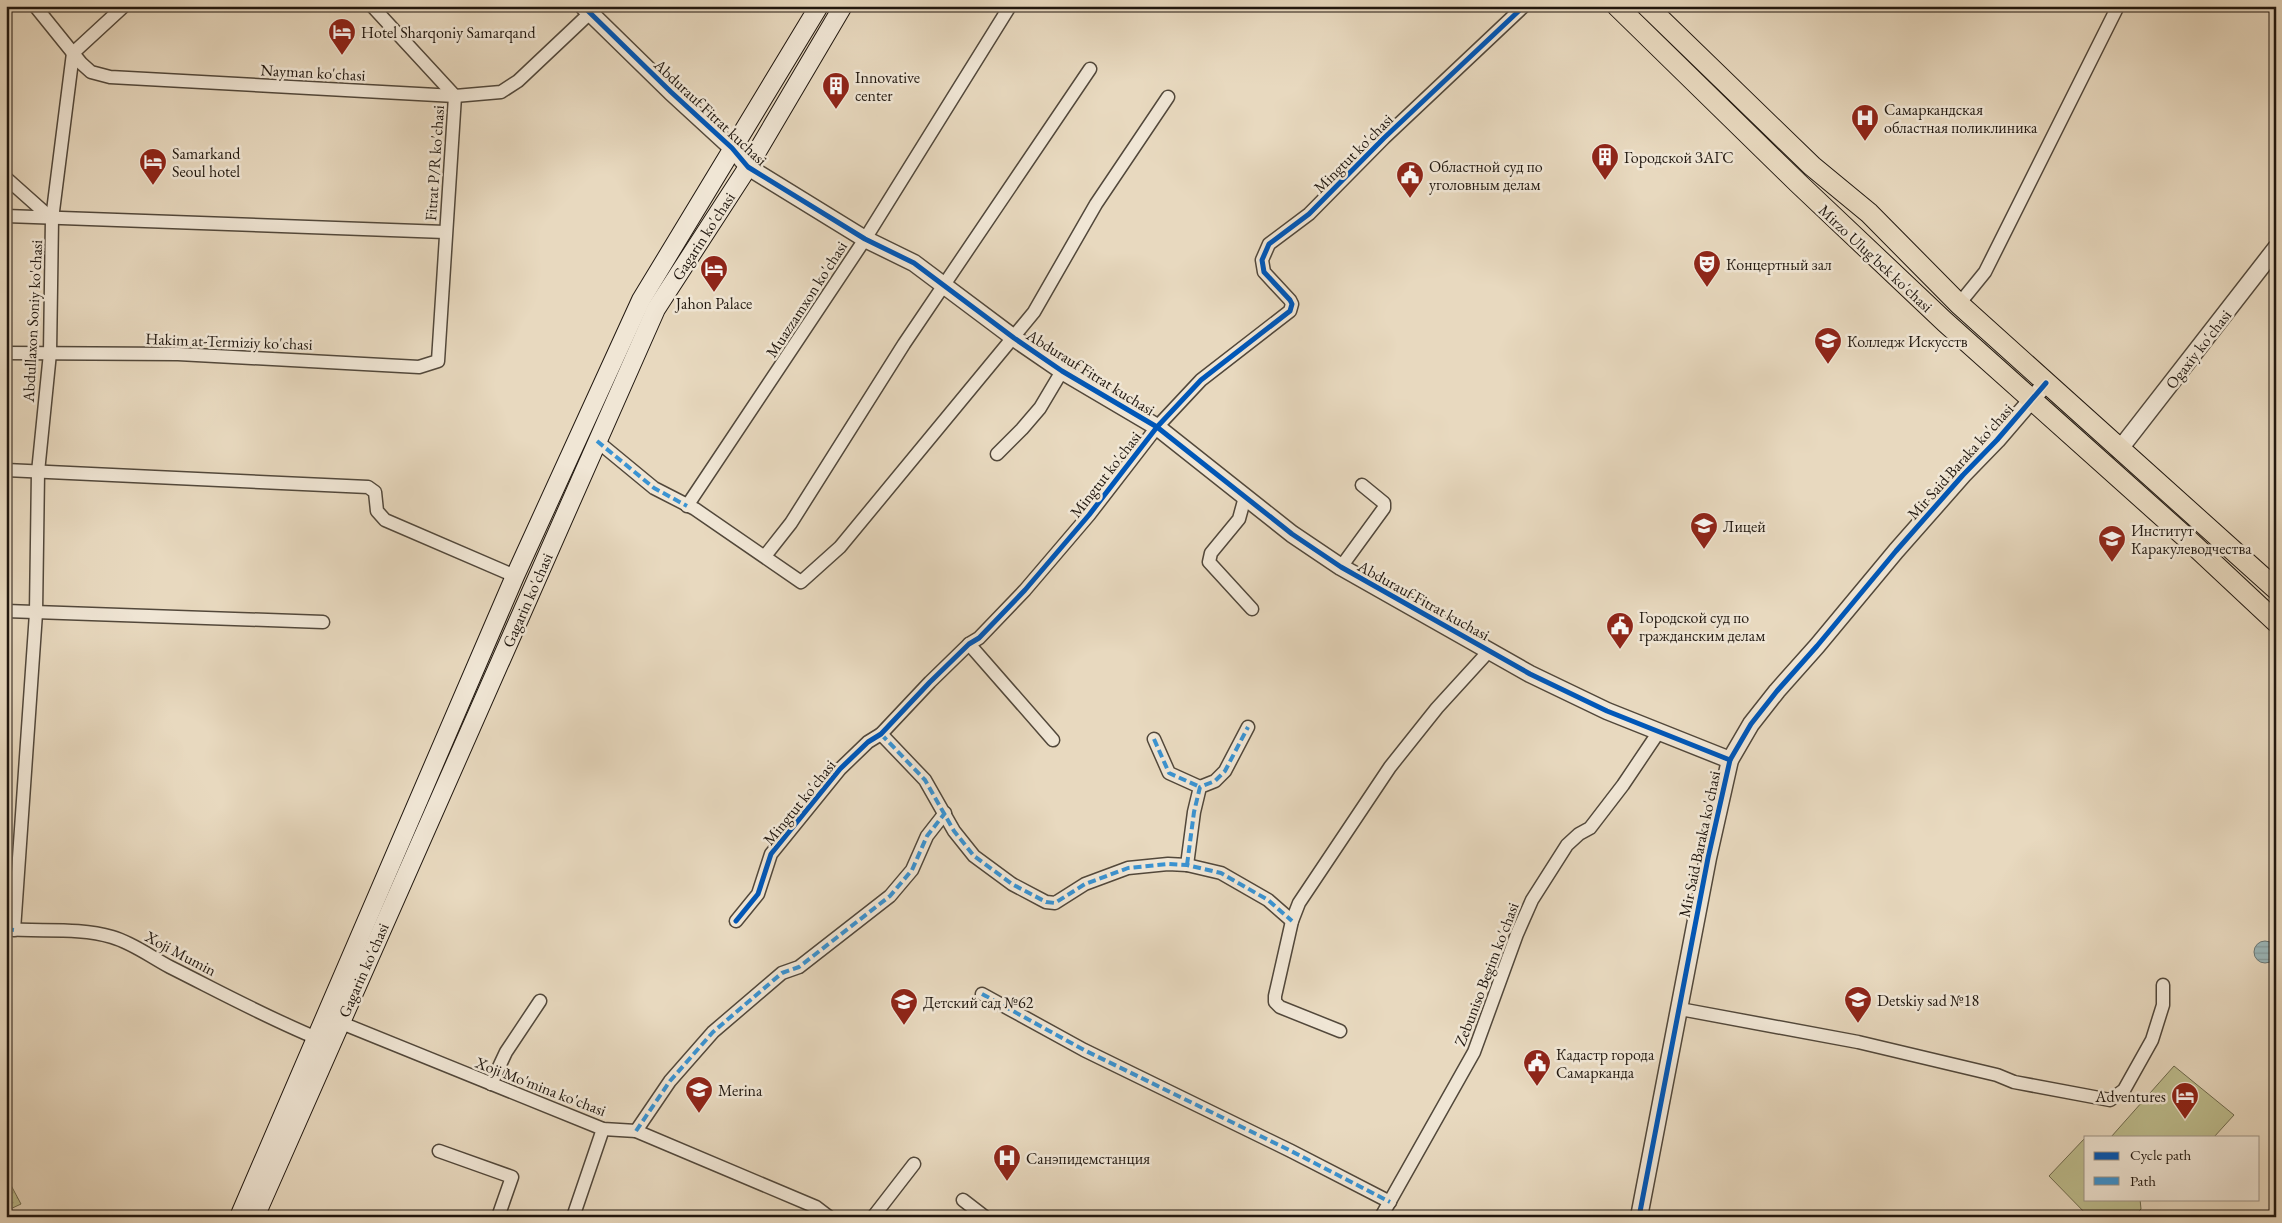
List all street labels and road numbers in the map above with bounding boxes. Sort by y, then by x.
street label: Abdurauf Fitrat kuchasi [649,54,772,170]
street label: Nayman ko'chasi [260,59,366,86]
street label: Fitrat P/R ko'chasi [420,104,449,222]
street label: Mingtut ko'chasi [1309,109,1398,198]
street label: Gagarin ko'chasi [667,188,740,284]
street label: Mirzo Ulug'bek ko'chasi [1814,200,1937,317]
street label: Muazzamxon ko'chasi [761,237,852,361]
street label: Abdullaxon Soniy ko'chasi [18,239,47,404]
street label: Ogaxiy ko'chasi [2161,305,2236,393]
street label: Abdurauf Fitrat kuchasi [1022,324,1159,420]
street label: Hakim at-Termiziy ko'chasi [145,328,313,355]
street label: Mir Said Baraka ko'chasi [1903,399,2018,524]
street label: Mingtut ko'chasi [1065,427,1146,522]
street label: Gagarin ko'chasi [497,550,558,651]
street label: Abdurauf Fitrat kuchasi [1353,555,1493,645]
street label: Mingtut ko'chasi [758,755,840,849]
street label: Mir Said Baraka ko'chasi [1674,769,1725,919]
street label: Zebuniso Begim ko'chasi [1449,899,1524,1049]
street label: Gagarin ko'chasi [333,920,394,1021]
street label: Xoji Mumin [141,925,220,981]
street label: Xoji Mo'mina ko'chasi [472,1052,609,1121]

